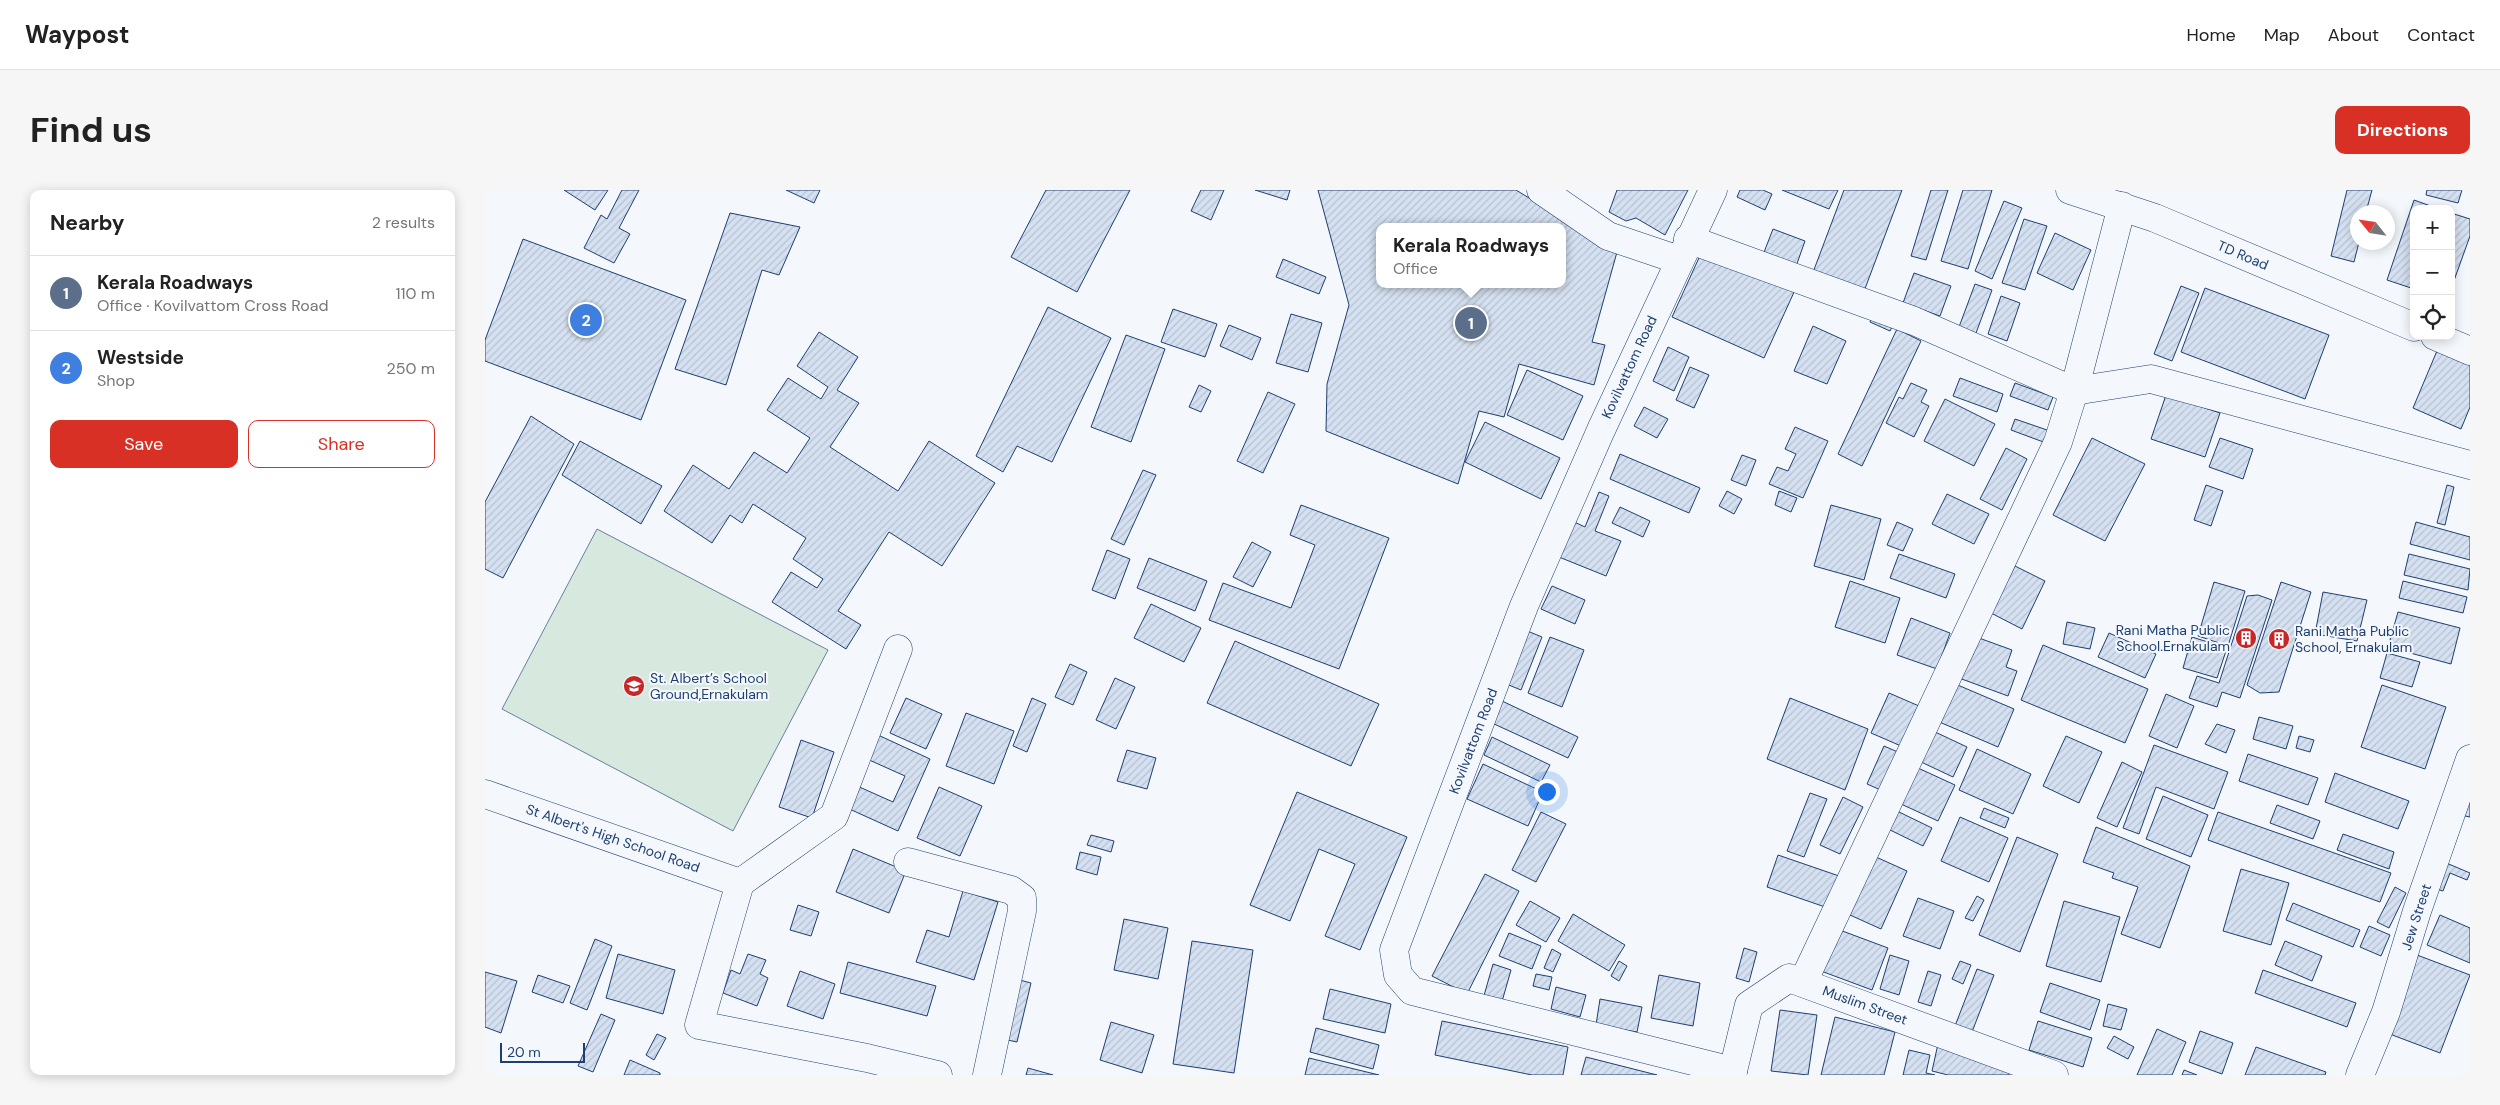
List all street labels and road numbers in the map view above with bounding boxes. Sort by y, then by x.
street label: TD Road [2215,236,2271,274]
street label: Kovilvattom Road [1597,313,1661,421]
street label: Kovilvattom Road [1445,686,1501,796]
street label: St Albert's High School Road [524,800,702,876]
street label: Jew Street [2397,882,2435,952]
street label: Muslim Street [1820,981,1910,1029]

